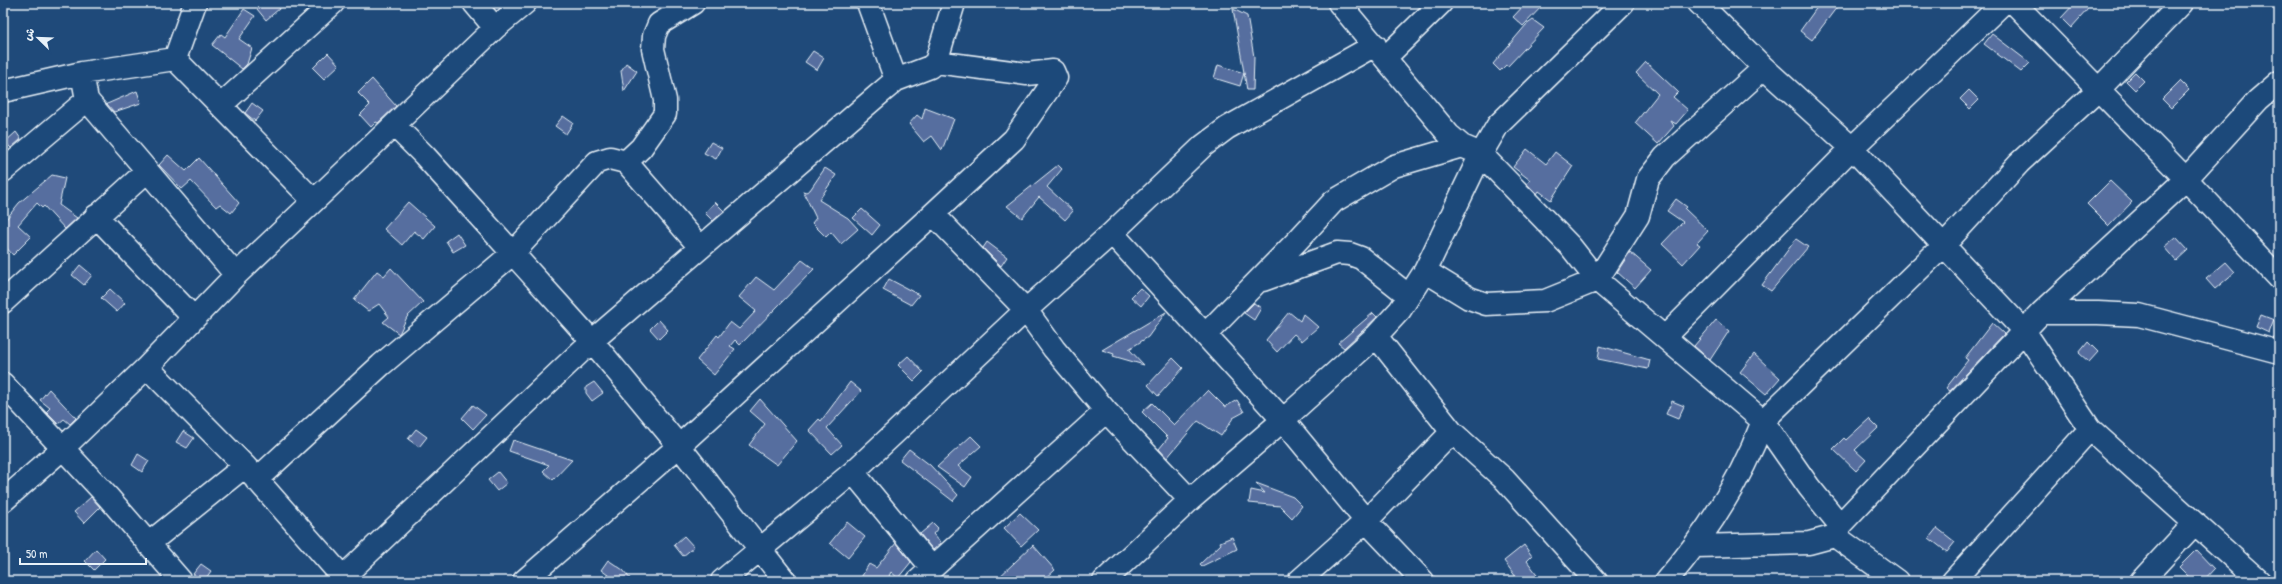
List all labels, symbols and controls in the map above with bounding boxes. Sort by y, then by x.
north arrow [18,18,58,58]
text: ش [20,26,38,42]
scale bar [20,540,146,566]
text: 50 m [26,545,47,562]

